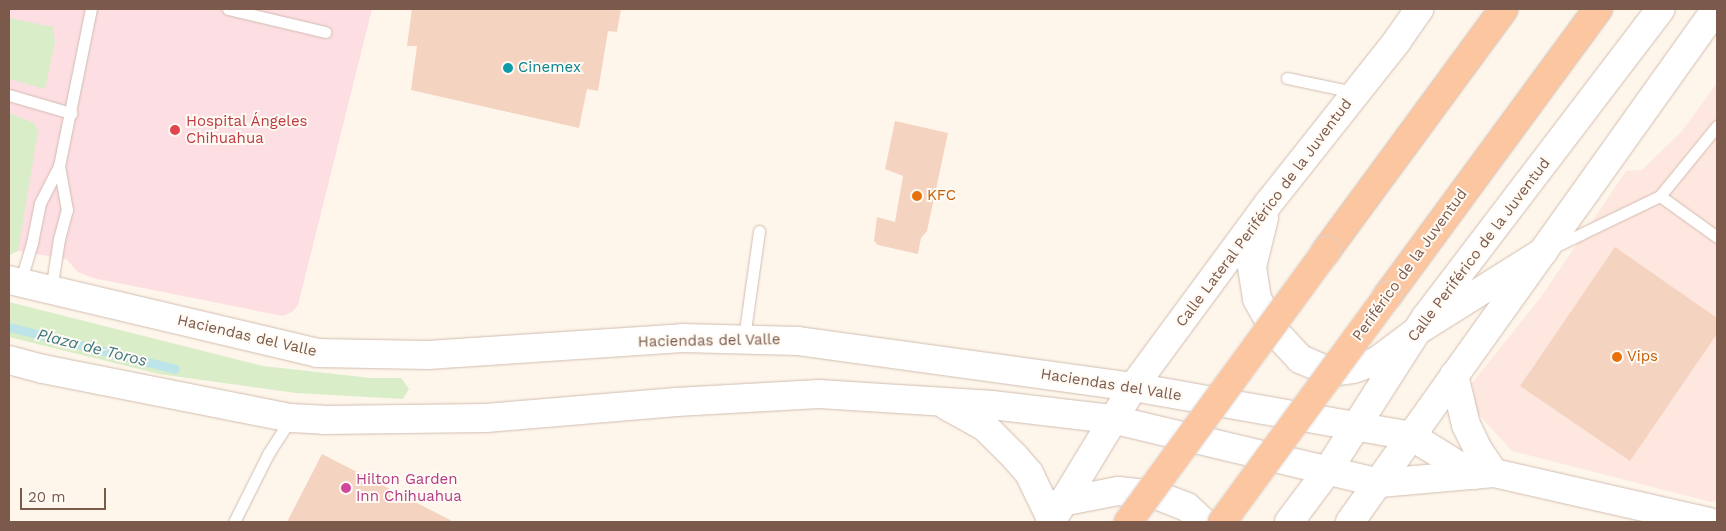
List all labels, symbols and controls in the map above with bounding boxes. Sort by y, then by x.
place label: Cinemex [518,59,581,77]
marker: Cinemex [502,62,514,74]
street label: Calle Lateral Periférico de la Juventud [1172,95,1356,331]
place label: Hospital Ángeles Chihuahua [186,112,309,147]
marker: Hospital Ángeles Chihuahua [168,123,182,137]
street label: Calle Periférico de la Juventud [1404,154,1554,346]
street label: Periférico de la Juventud [1349,185,1471,345]
place label: KFC [927,187,956,205]
marker: KFC [911,190,923,202]
street label: Haciendas del Valle [175,311,319,361]
water label: Plaza de Toros [35,325,149,371]
street label: Haciendas del Valle [637,331,781,351]
place label: Vips [1627,348,1658,366]
marker: Vips [1611,351,1623,363]
street label: Haciendas del Valle [1039,365,1183,405]
place label: Hilton Garden Inn Chihuahua [356,470,462,505]
scale bar [22,478,109,510]
marker: Hilton Garden Inn Chihuahua [340,482,352,494]
text: 20 m [28,488,66,506]

